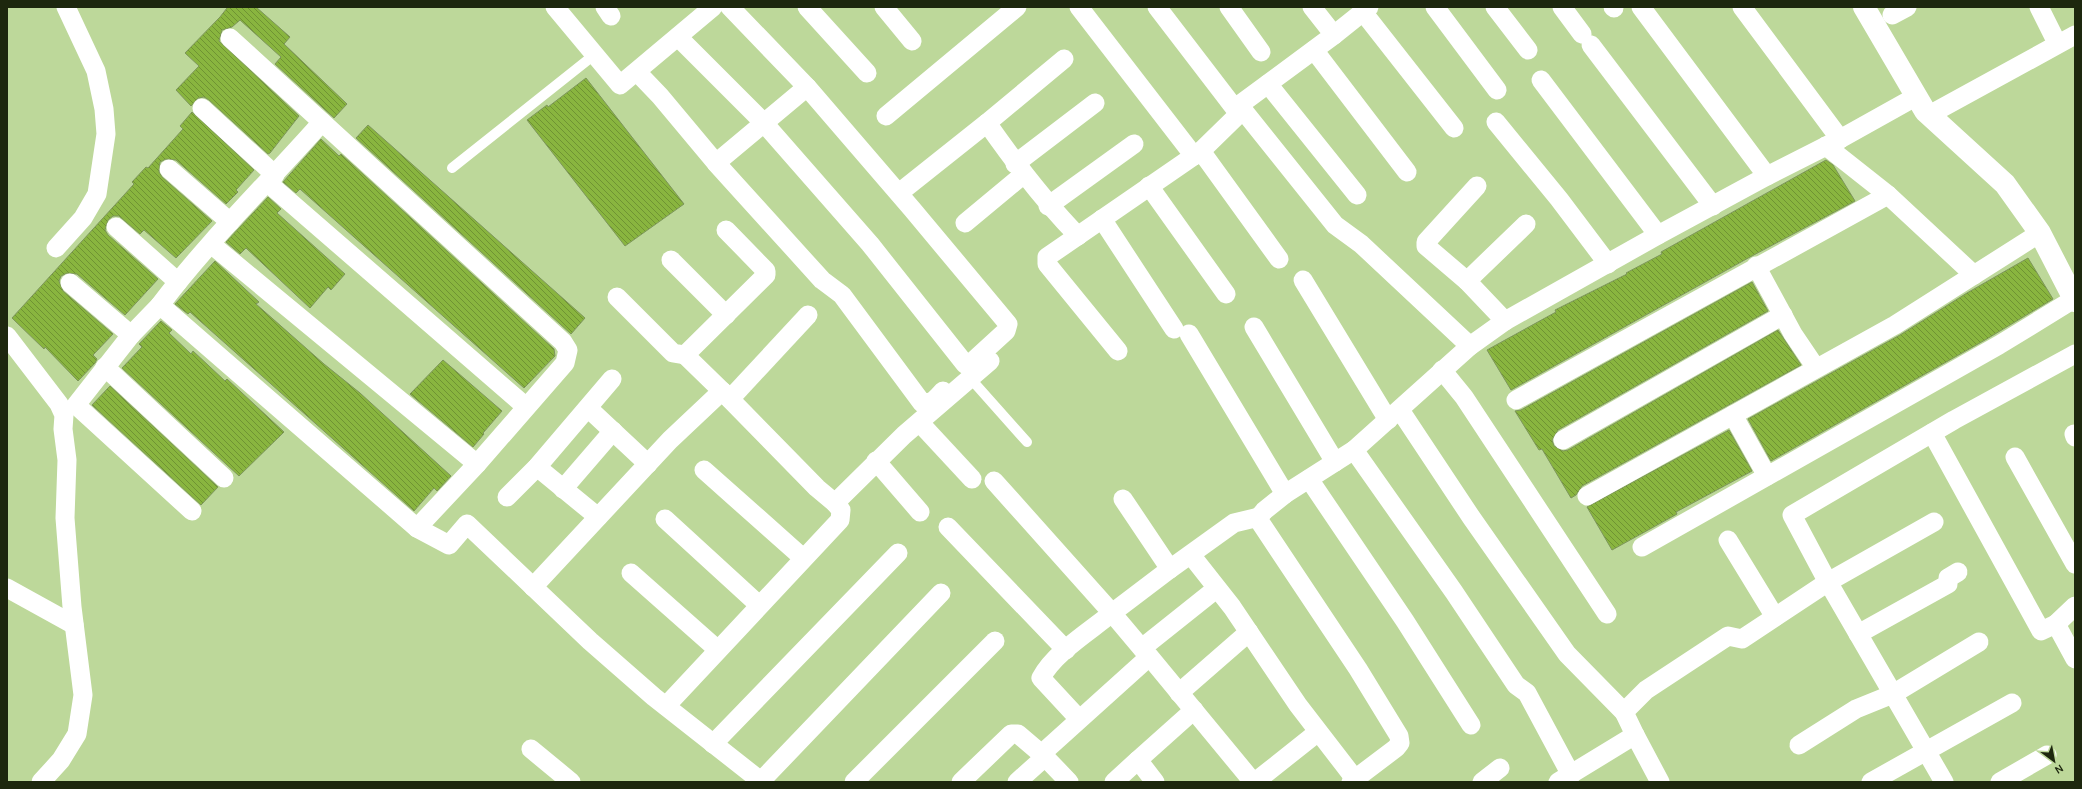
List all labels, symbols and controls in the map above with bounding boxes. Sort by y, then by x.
north arrow [2034,741,2074,781]
text: N [2052,761,2066,777]

